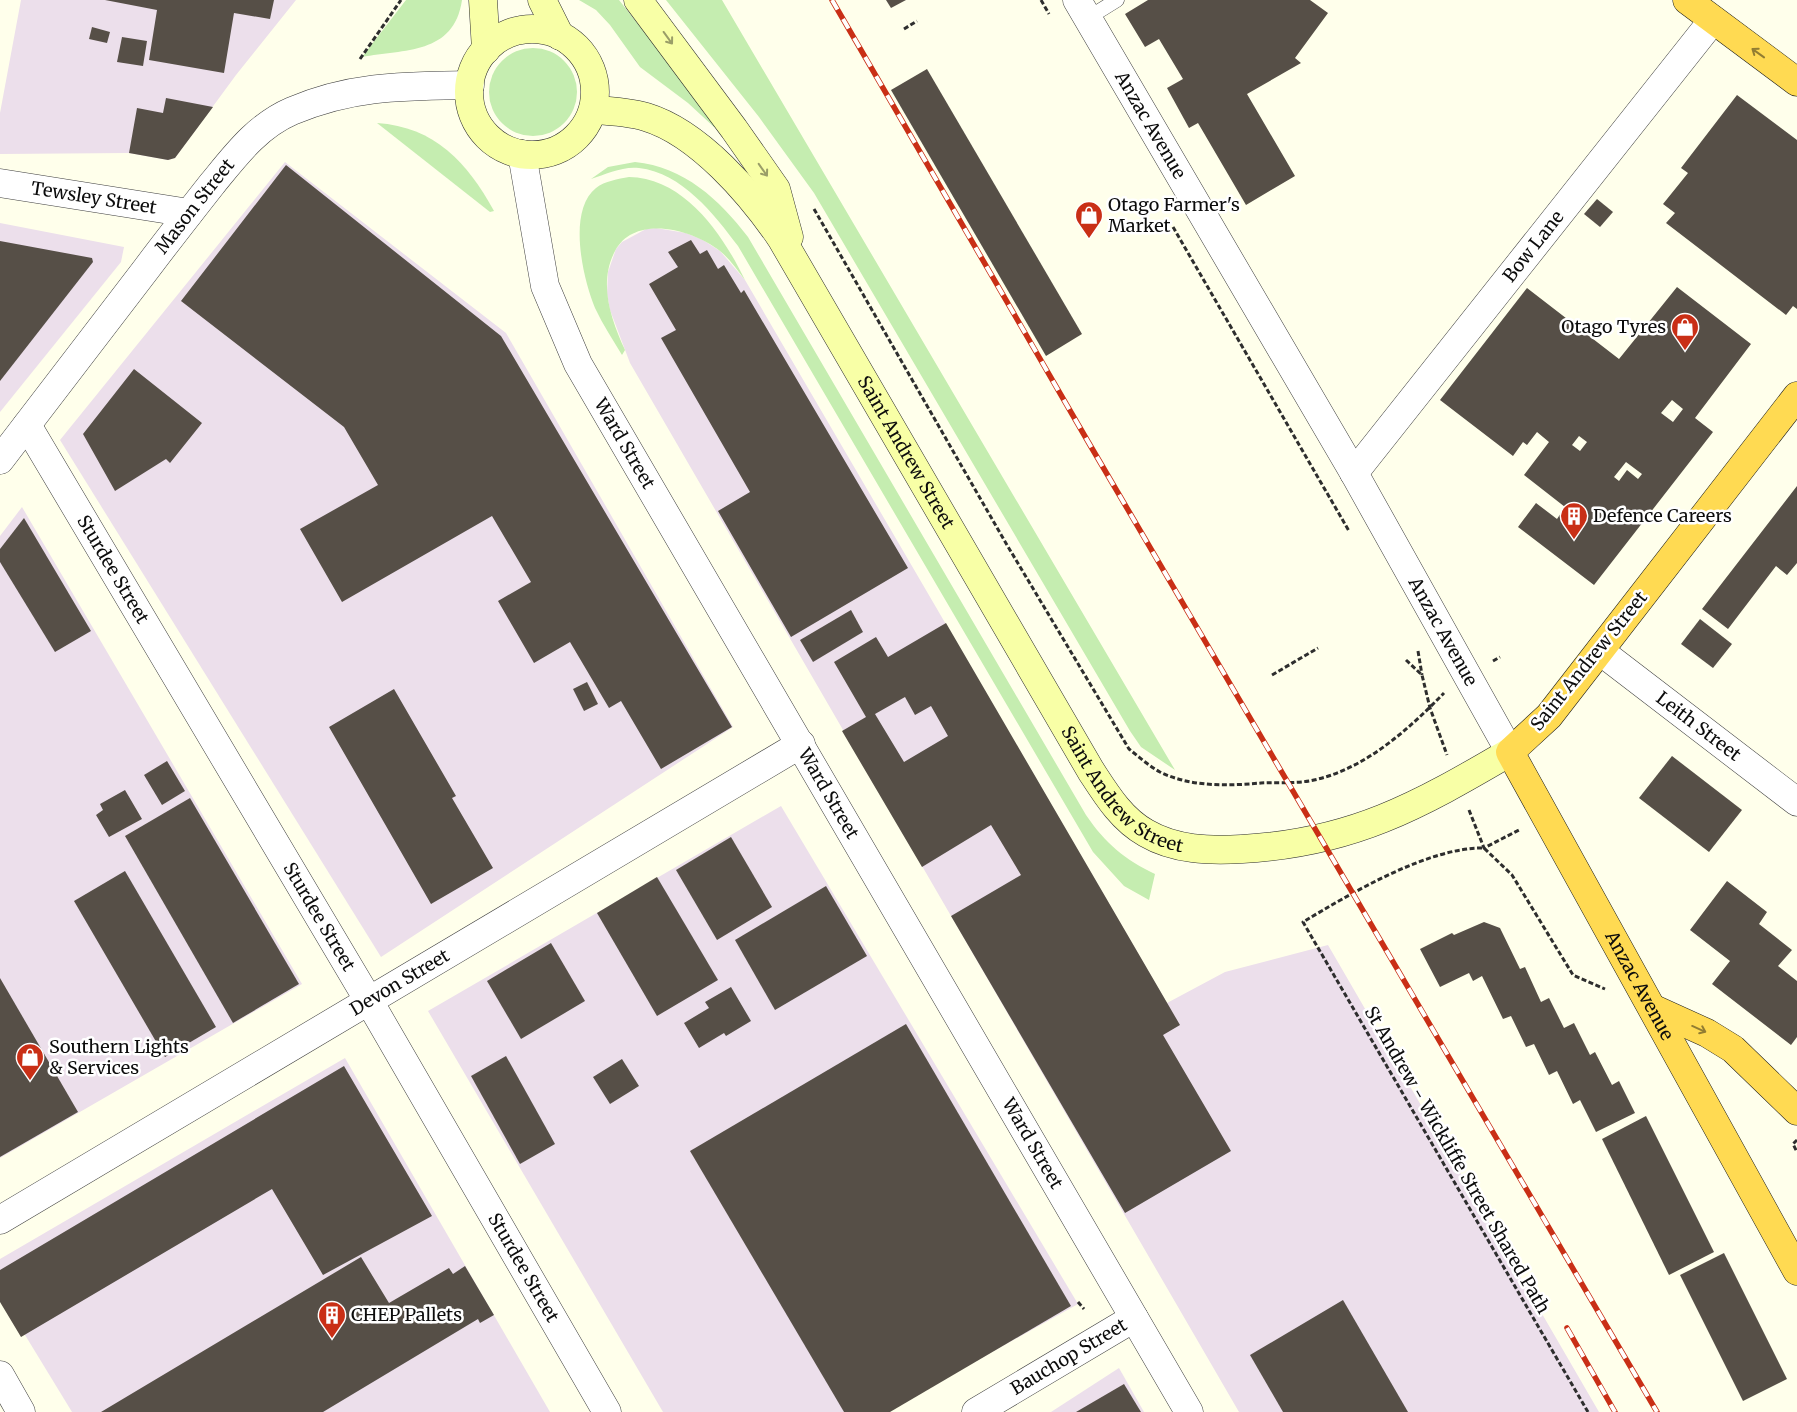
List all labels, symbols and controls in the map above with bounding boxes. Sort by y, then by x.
one-way arrow [663,31,674,44]
one-way arrow [1751,48,1765,58]
street label: Anzac Avenue [1110,66,1191,183]
street label: Mason Street [150,154,239,258]
one-way arrow [758,163,768,177]
street label: Tewsley Street [30,176,158,219]
place label: Otago Farmer's Market [1108,193,1240,237]
shop icon: Otago Farmer's Market [1074,200,1104,239]
street label: Bow Lane [1498,206,1569,287]
shop icon: Otago Tyres [1670,312,1700,351]
place label: Otago Tyres [1561,315,1666,338]
street label: Saint Andrew Street [853,372,960,533]
street label: Ward Street [589,393,660,493]
building icon: Defence Careers [1559,501,1589,540]
place label: Defence Careers [1593,504,1732,527]
street label: Sturdee Street [72,511,154,628]
street label: Anzac Avenue [1403,572,1483,690]
street label: Saint Andrew Street [1525,586,1652,735]
street label: Leith Street [1652,686,1746,766]
street label: Saint Andrew Street [1056,722,1186,857]
street label: Ward Street [793,743,864,843]
street label: Sturdee Street [278,858,361,975]
street label: Anzac Avenue [1600,926,1679,1044]
street label: Devon Street [346,944,453,1020]
street label: St Andrew - Wickliffe Street Shared Path [1360,1002,1555,1318]
one-way arrow [1691,1025,1706,1034]
place label: Southern Lights & Services [49,1035,189,1079]
shop icon: Southern Lights & Services [15,1042,45,1081]
street label: Ward Street [997,1093,1068,1193]
street label: Sturdee Street [483,1209,564,1326]
building icon: CHEP Pallets [317,1300,347,1339]
place label: CHEP Pallets [351,1303,462,1326]
street label: Bauchop Street [1006,1313,1131,1400]

